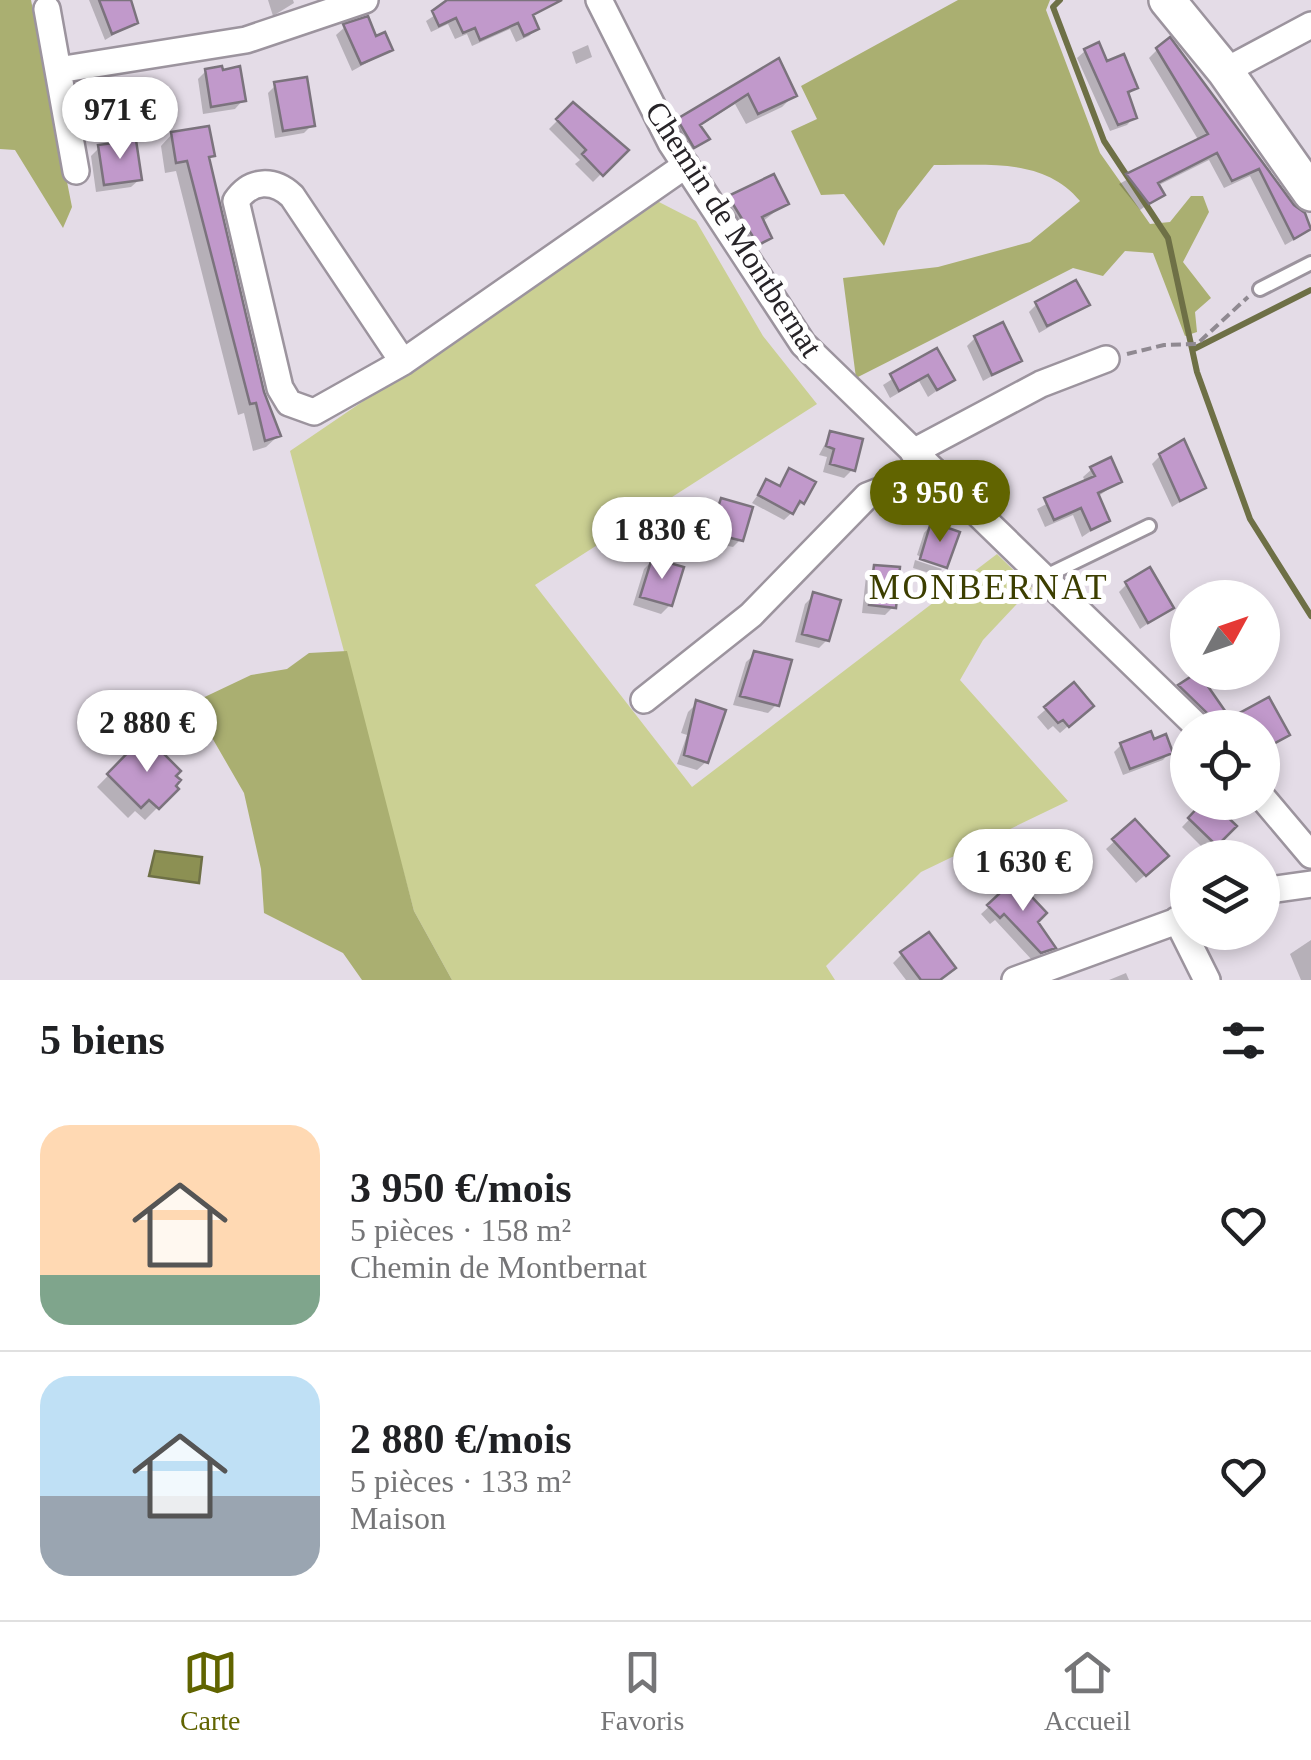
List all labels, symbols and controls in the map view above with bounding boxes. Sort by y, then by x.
pin: 971 € [50,77,190,162]
text: 971 € [84,91,156,127]
street label: Chemin de Montbernat [638,95,830,363]
pin: 3 950 € [848,460,1032,545]
text: 3 950 € [892,474,988,510]
pin: 1 830 € [570,497,754,582]
text: 1 830 € [614,511,710,547]
district label: MONBERNAT [869,568,1109,607]
north arrow [1170,580,1280,690]
map controls [1170,580,1280,950]
pin: 2 880 € [55,690,239,775]
text: 2 880 € [99,704,195,740]
button: locate [1170,710,1280,820]
pin: 1 630 € [931,829,1115,914]
button: layers [1170,840,1280,950]
text: 1 630 € [975,843,1071,879]
icon: filters [1216,1013,1271,1068]
text: 5 biens [40,1017,165,1063]
icon: home [120,1165,240,1285]
text: 3 950 €/mois [350,1165,572,1211]
icon: heart [1216,1198,1271,1253]
text: 5 pièces · 158 m² [350,1212,571,1248]
text: Chemin de Montbernat [350,1249,647,1285]
icon: home [120,1416,240,1536]
text: 2 880 €/mois [350,1416,572,1462]
icon: heart [1216,1449,1271,1504]
text: 5 pièces · 133 m² [350,1463,571,1499]
text: Maison [350,1500,446,1536]
tab: Carte [180,1645,241,1737]
tab: Favoris [600,1645,684,1737]
tab: Accueil [1044,1645,1131,1737]

